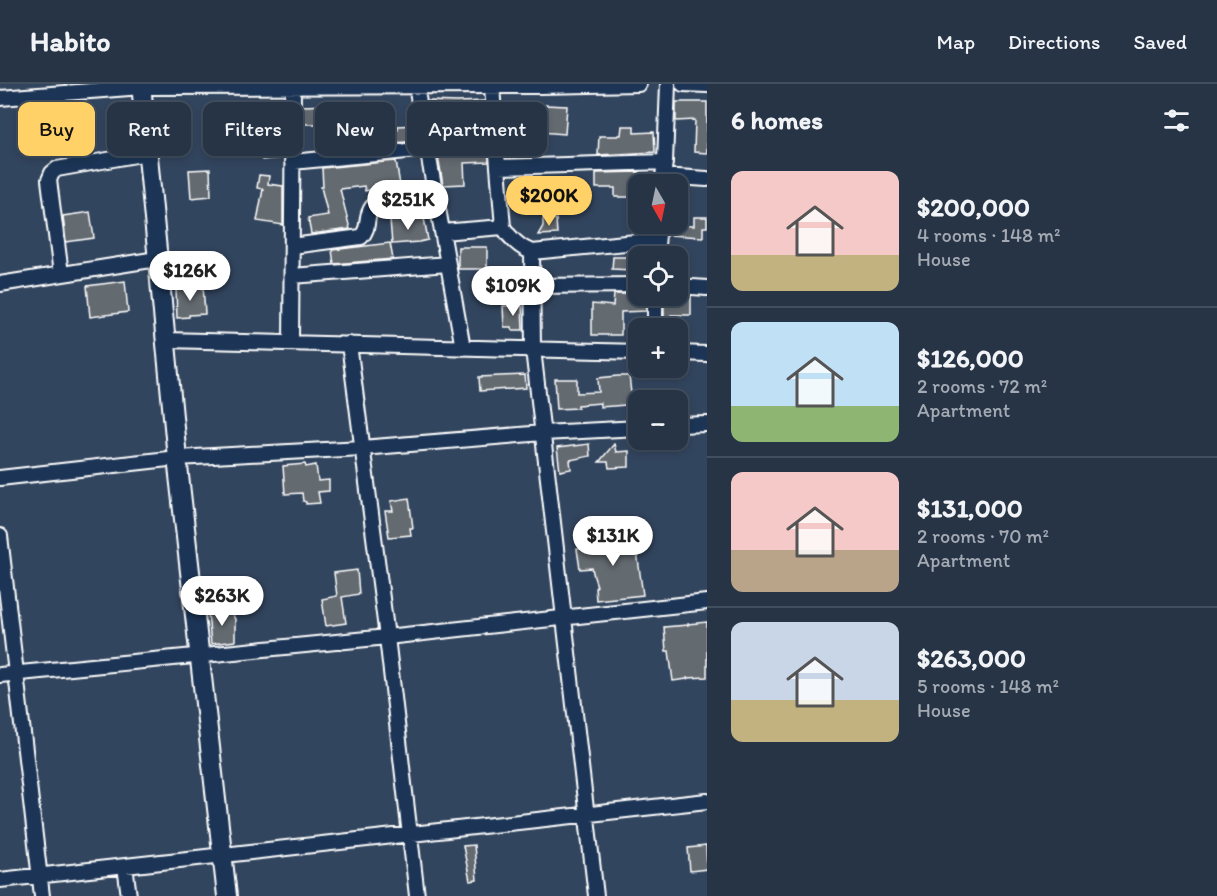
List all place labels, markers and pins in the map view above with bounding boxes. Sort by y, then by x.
pin: $200K [507,176,591,227]
pin: $251K [366,180,450,231]
pin: $126K [148,251,232,302]
pin: $109K [471,266,555,317]
pin: $131K [571,516,655,567]
pin: $263K [180,576,264,627]

